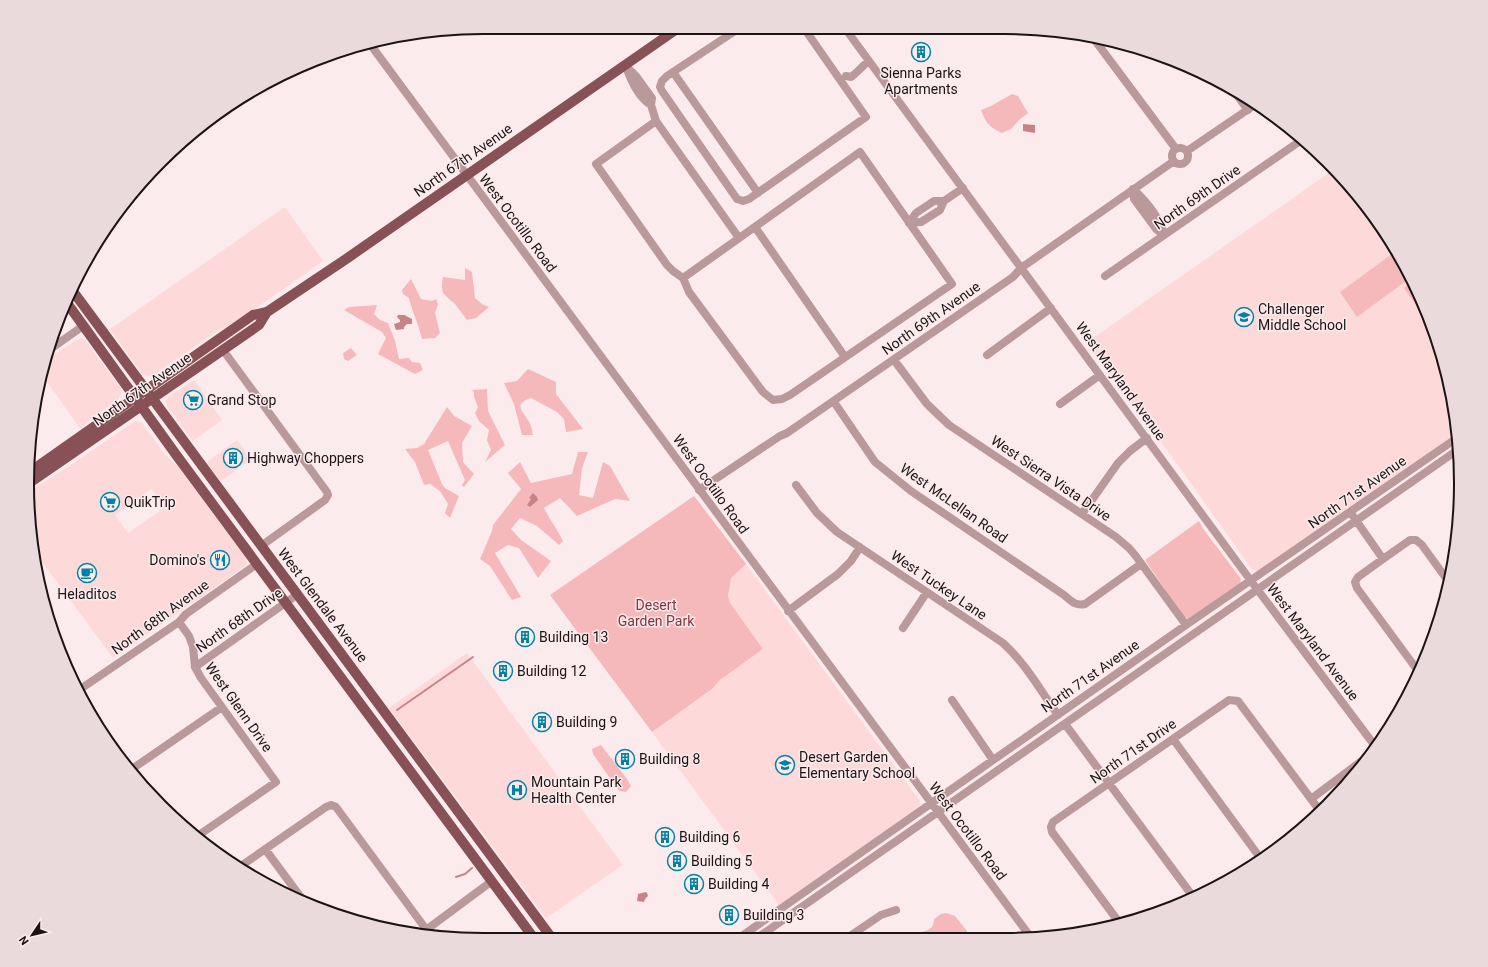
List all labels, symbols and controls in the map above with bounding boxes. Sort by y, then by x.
building icon: Sienna Parks Apartments [910,41,932,63]
place label: Sienna Parks Apartments [880,65,962,97]
street label: North 67th Avenue [411,120,515,200]
street label: North 69th Drive [1151,161,1243,233]
street label: West Ocotillo Road [476,171,560,275]
street label: North 69th Avenue [879,278,983,358]
place label: Challenger Middle School [1258,301,1346,333]
school or university icon: Challenger Middle School [1233,306,1255,328]
street label: West Maryland Avenue [1073,319,1169,443]
street label: North 67th Avenue [90,349,194,429]
supermarket icon: Grand Stop [182,389,204,411]
place label: Grand Stop [207,392,276,408]
street label: West Ocotillo Road [670,431,752,537]
street label: West Sierra Vista Drive [988,432,1114,524]
building icon: Highway Choppers [222,447,244,469]
place label: Highway Choppers [247,450,364,466]
street label: North 71st Avenue [1305,452,1409,532]
street label: West McLellan Road [897,460,1011,546]
supermarket icon: QuikTrip [99,491,121,513]
place label: QuikTrip [124,494,176,510]
street label: West Glendale Avenue [275,545,371,665]
street label: West Tuckey Lane [888,547,990,623]
restaurant icon: Domino's [209,549,231,571]
place label: Domino's [149,552,206,568]
cafe icon: Heladitos [76,562,98,584]
street label: North 68th Avenue [108,576,212,658]
street label: West Maryland Avenue [1264,580,1362,704]
street label: North 68th Drive [193,584,285,656]
place label: Heladitos [57,586,117,602]
park label: Desert Garden Park [618,597,695,629]
building icon: Building 13 [514,626,536,648]
place label: Building 13 [539,629,608,645]
street label: North 71st Avenue [1038,636,1142,716]
street label: West Glenn Drive [202,659,276,755]
building icon: Building 12 [492,660,514,682]
place label: Building 12 [517,663,586,679]
building icon: Building 9 [531,711,553,733]
place label: Building 9 [556,714,617,730]
street label: North 71st Drive [1087,715,1179,787]
building icon: Building 8 [614,748,636,770]
place label: Desert Garden Elementary School [799,749,915,781]
place label: Building 8 [639,751,701,767]
school or university icon: Desert Garden Elementary School [774,754,796,776]
place label: Mountain Park Health Center [531,774,623,806]
hospital icon: Mountain Park Health Center [506,779,528,801]
street label: West Ocotillo Road [926,779,1010,883]
building icon: Building 6 [654,826,676,848]
place label: Building 6 [679,829,741,845]
building icon: Building 5 [666,850,688,872]
place label: Building 5 [691,853,753,869]
building icon: Building 4 [683,873,705,895]
place label: Building 4 [708,876,770,892]
building icon: Building 3 [718,904,740,926]
place label: Building 3 [743,907,804,923]
north arrow [12,915,52,955]
text: N [17,933,32,947]

